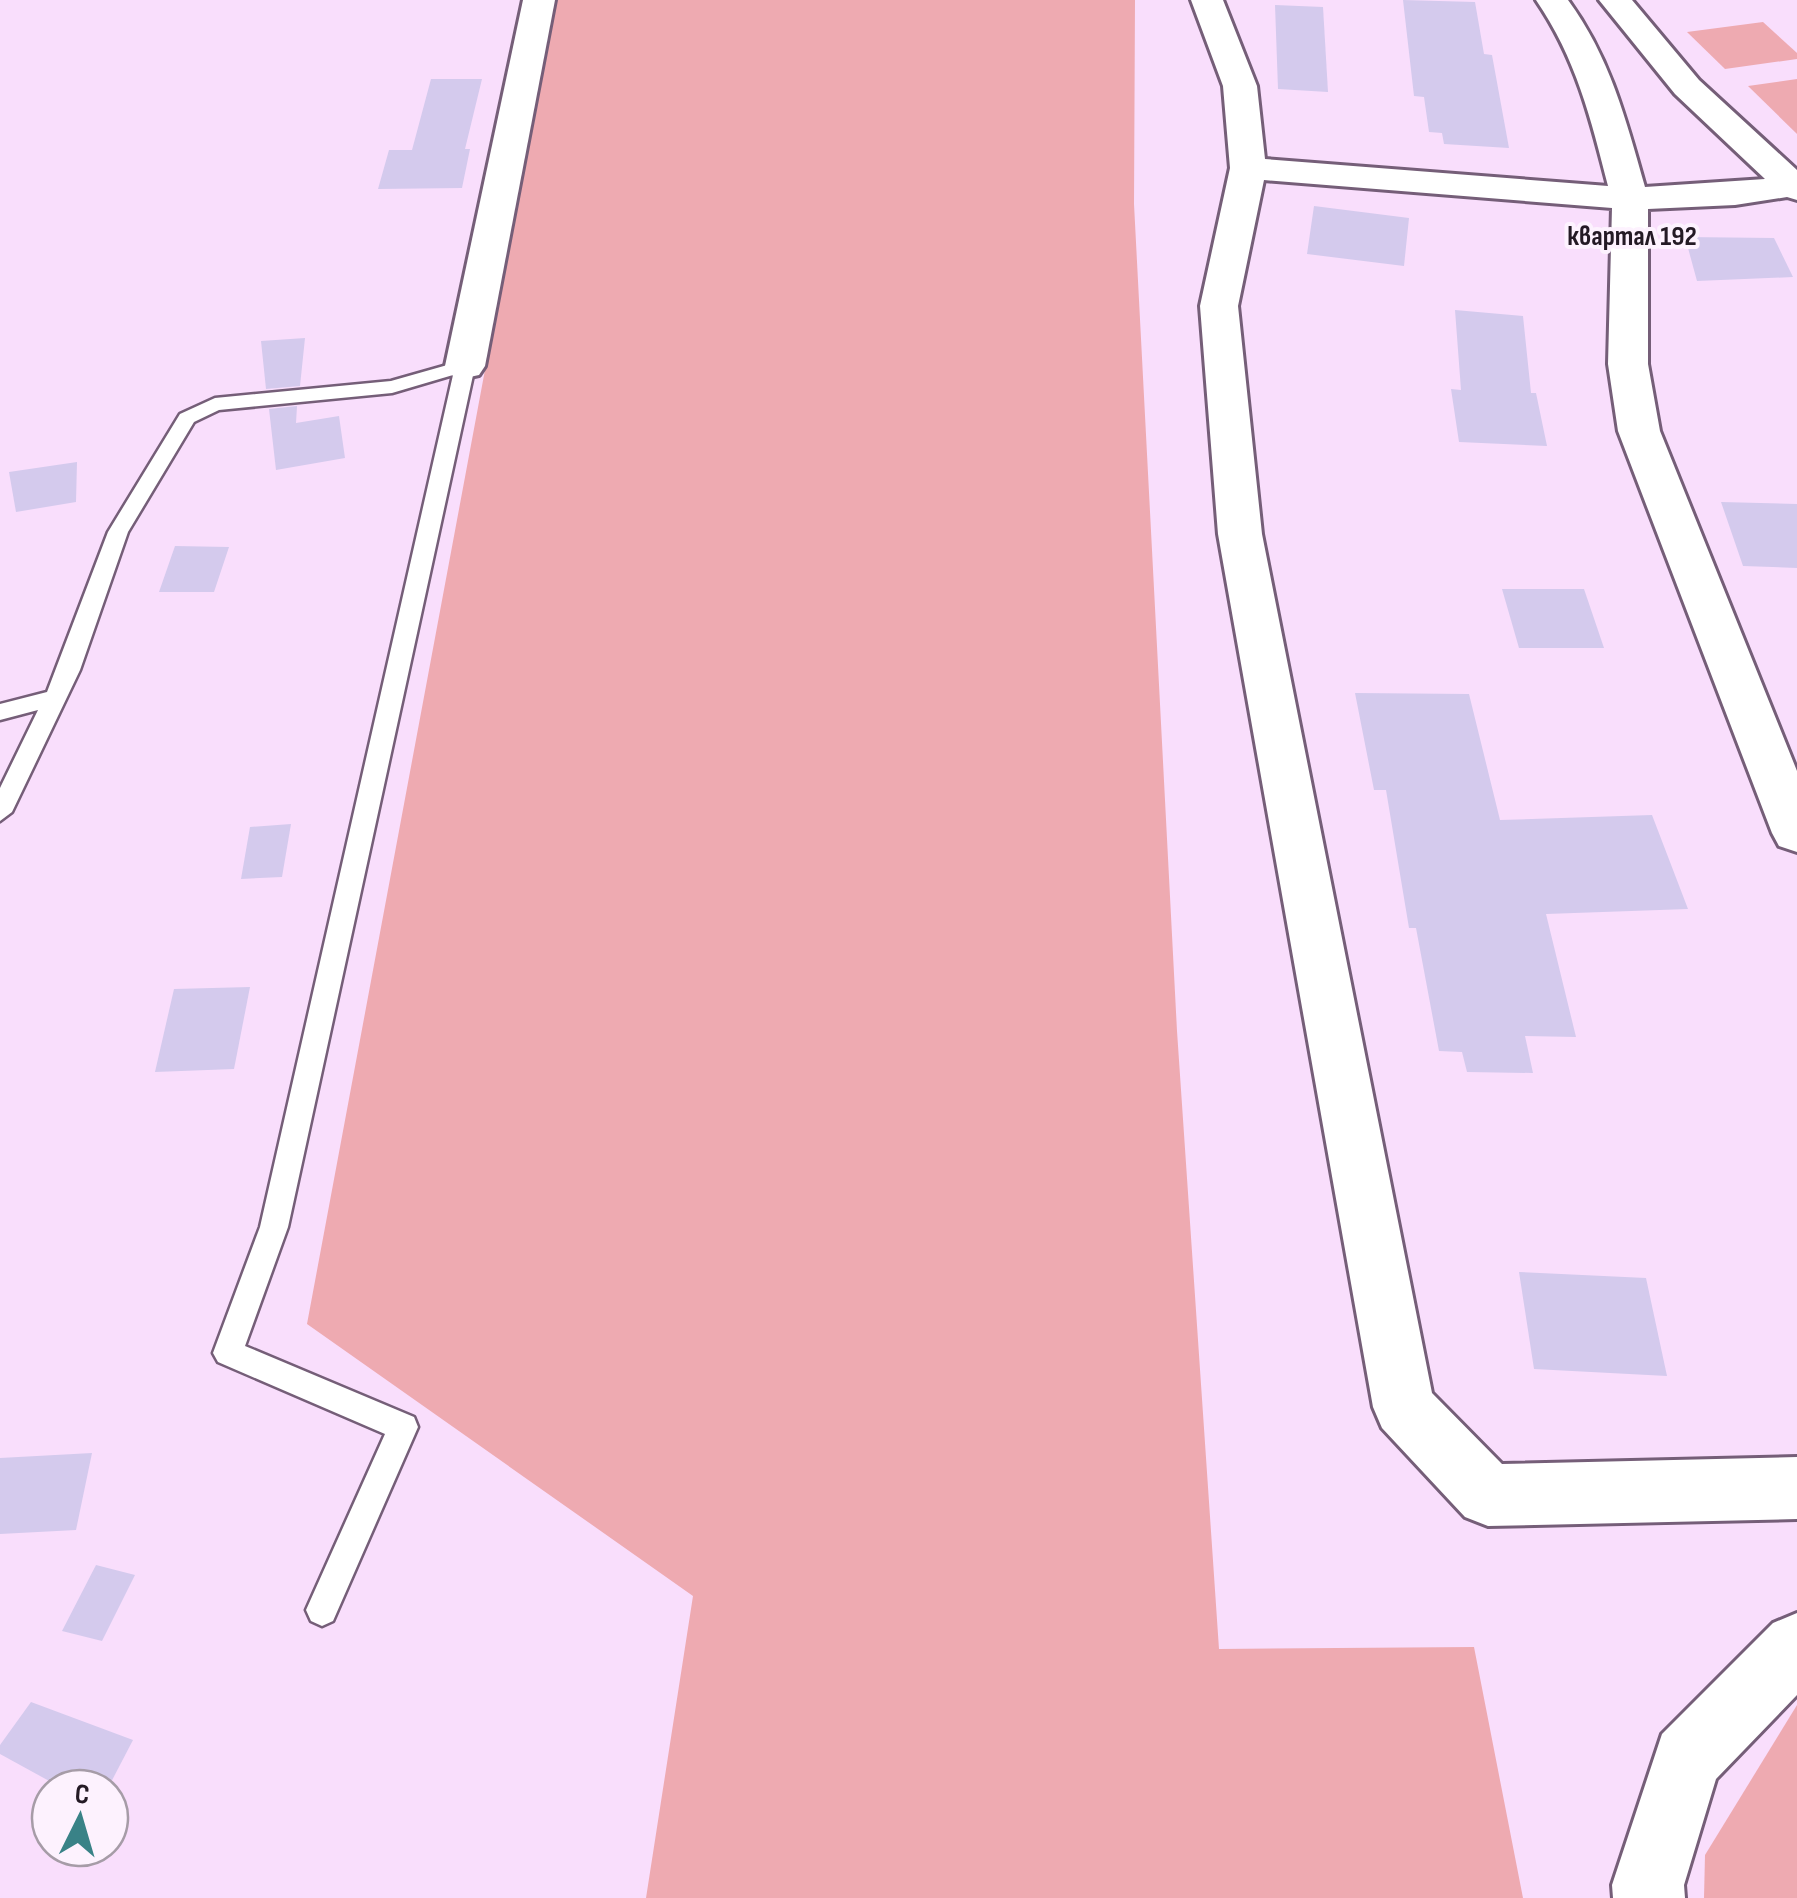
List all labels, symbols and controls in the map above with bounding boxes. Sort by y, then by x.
district label: квартал 192 [1567,220,1697,253]
north arrow [30,1768,130,1868]
text: С [73,1778,91,1812]

